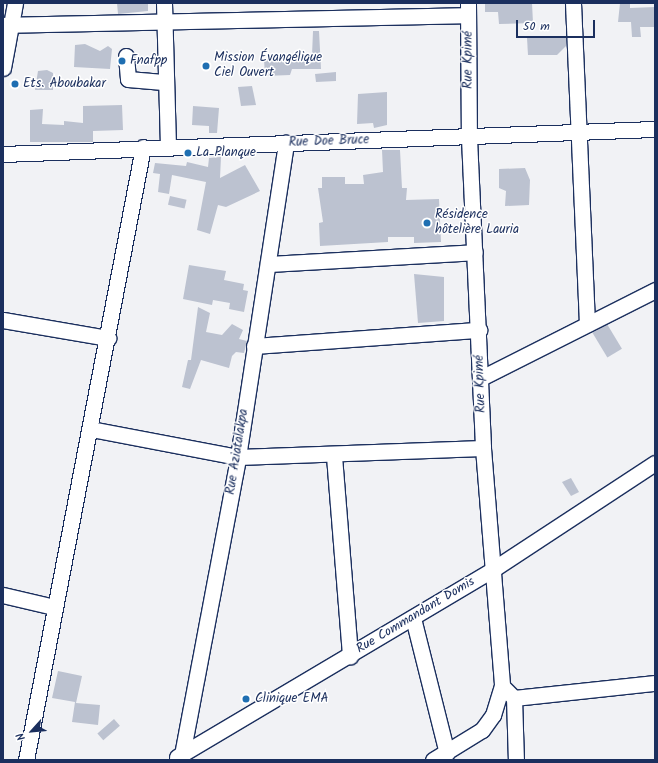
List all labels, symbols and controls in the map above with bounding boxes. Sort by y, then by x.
scale bar [518,12,597,38]
text: 50 m [523,17,550,36]
street label: Rue Kpimé [461,31,477,89]
place label: Mission Évangélique Ciel Ouvert [214,51,322,82]
place label: Fnafpp [130,53,167,69]
marker: Fnafpp [117,56,127,66]
marker: Mission Évangélique Ciel Ouvert [201,61,211,71]
place label: Ets. Aboubakar [23,76,106,92]
marker: Ets. Aboubakar [10,79,20,89]
street label: Rue Doe Bruce [288,133,370,151]
place label: La Planque [196,145,256,161]
marker: La Planque [183,148,193,158]
place label: Résidence hôtelière Lauria [435,208,519,239]
marker: Résidence hôtelière Lauria [422,218,432,228]
street label: Rue Kpimé [472,355,490,413]
street label: Rue Aziatalakpa [224,408,252,496]
street label: Rue Commandant Domis [354,574,478,658]
place label: Clinique EMA [255,691,328,707]
marker: Clinique EMA [240,693,252,705]
north arrow [12,711,52,751]
text: N [12,729,31,744]

